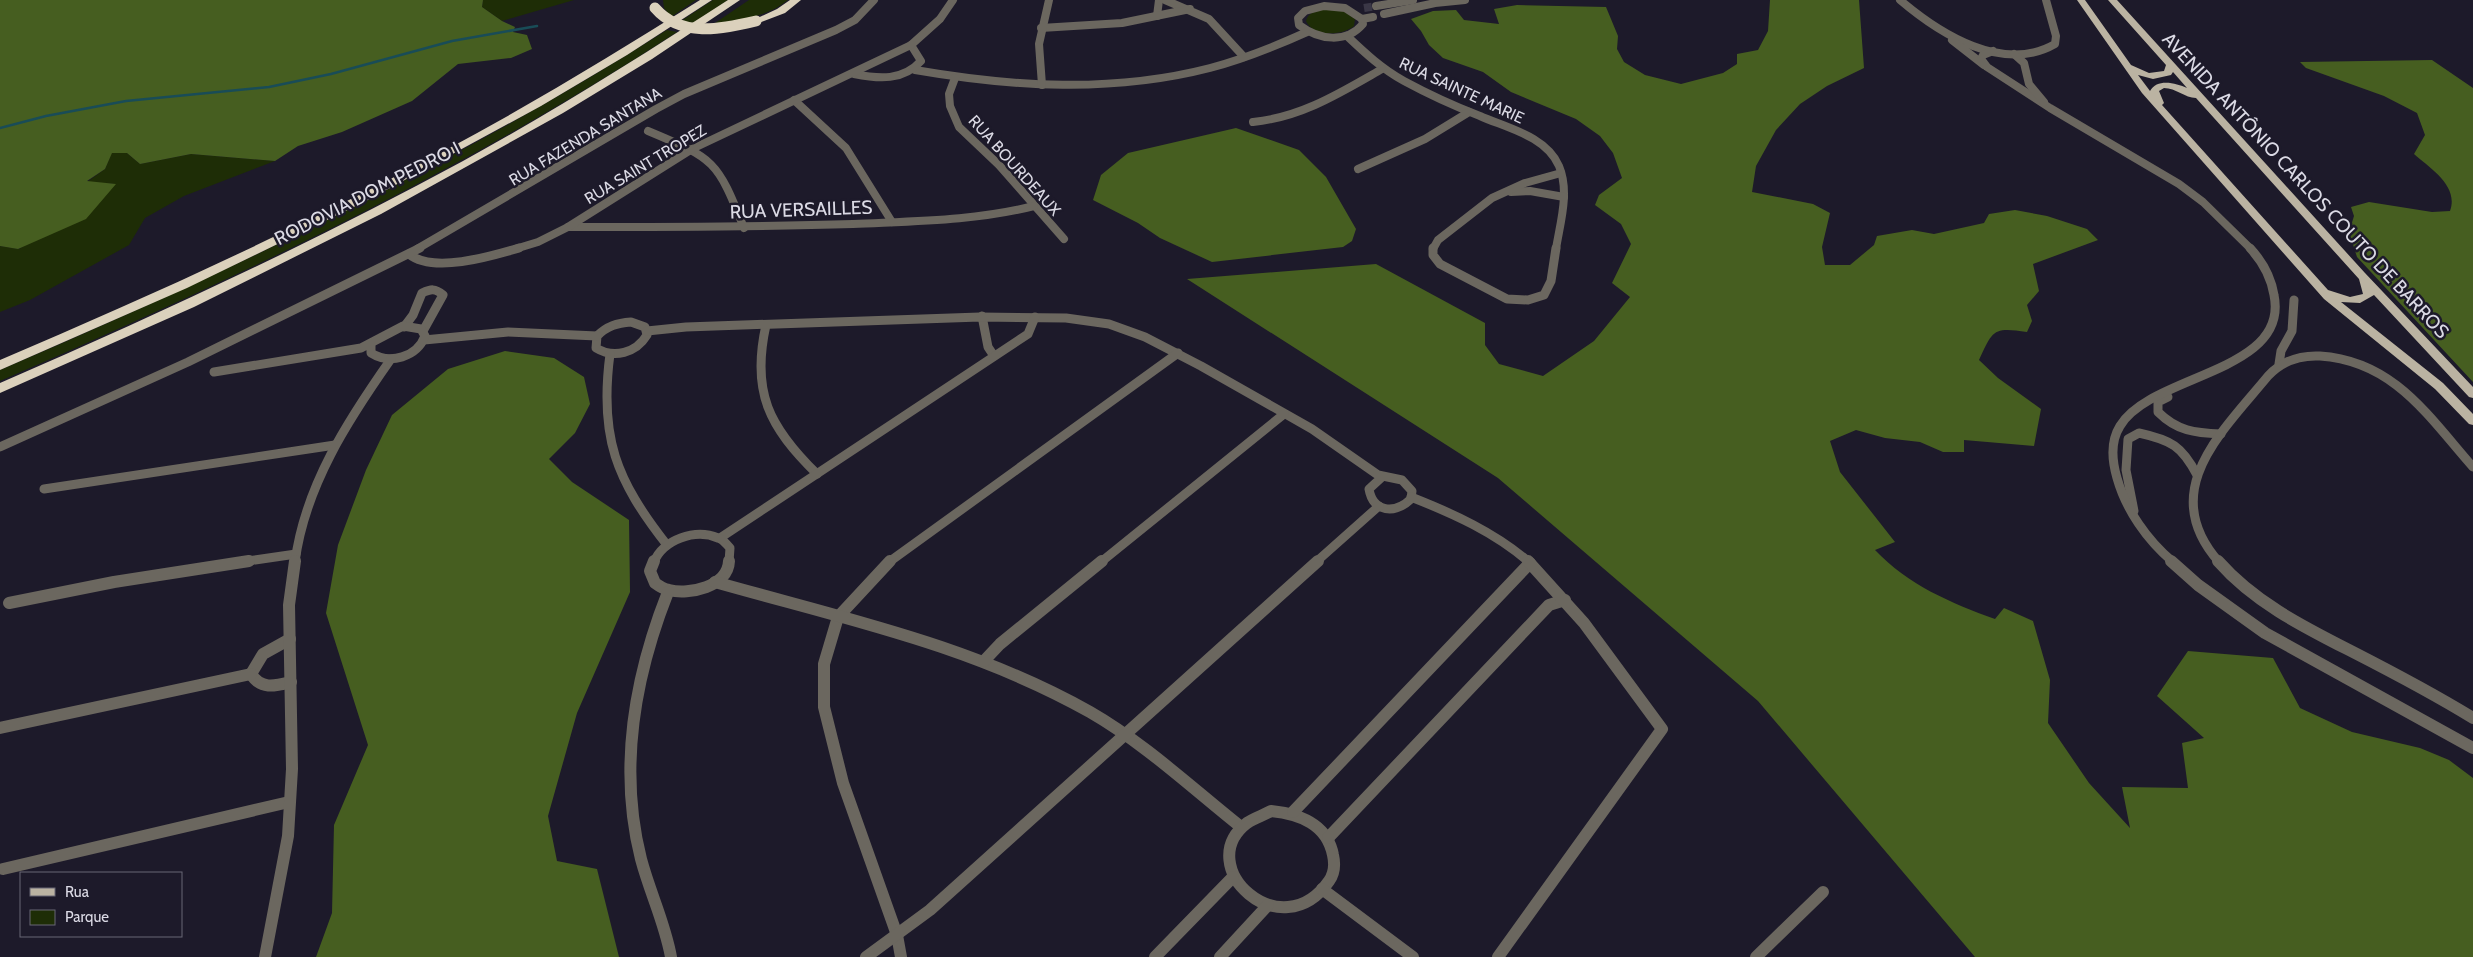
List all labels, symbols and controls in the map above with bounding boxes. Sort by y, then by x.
street label: AVENIDA ANTÔNIO CARLOS COUTO DE BARROS [2157,28,2454,343]
street label: RUA SAINTE MARIE [1396,53,1527,128]
street label: RUA FAZENDA SANTANA [505,83,665,190]
street label: RUA BOURDEAUX [965,111,1065,220]
street label: RUA SAINT TROPEZ [581,121,710,208]
street label: RODOVIA DOM PEDRO I [271,137,464,250]
street label: RUA VERSAILLES [729,196,873,223]
legend [20,872,182,937]
text: Rua [65,883,90,901]
text: Parque [65,908,109,926]

